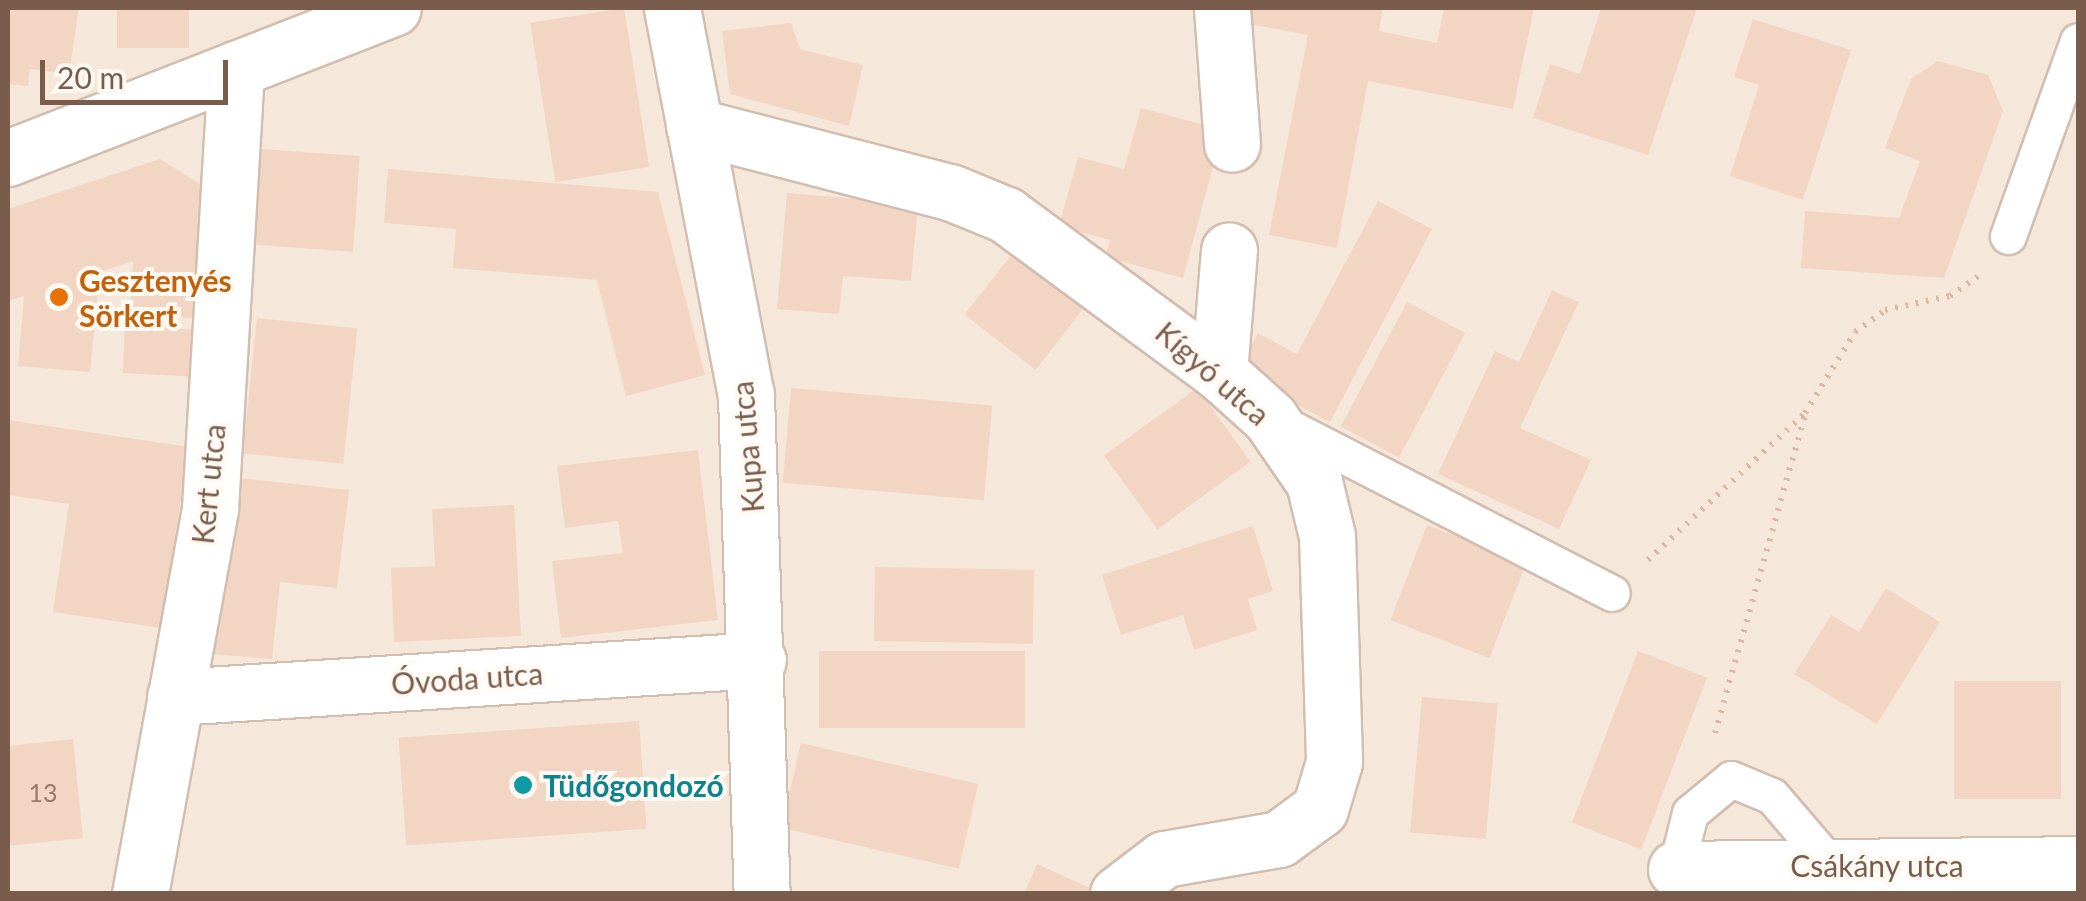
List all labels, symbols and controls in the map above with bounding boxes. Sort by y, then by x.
scale bar [45,40,232,102]
text: 20 m [57,59,124,95]
place label: Gesztenyés Sörkert [79,262,232,332]
marker: Gesztenyés Sörkert [48,286,70,308]
street label: Kígyó utca [1149,314,1277,432]
street label: Kupa utca [723,380,771,514]
street label: Kert utca [184,422,232,546]
street label: Óvoda utca [390,655,544,701]
place label: Tüdőgondozó [543,767,724,803]
marker: Tüdőgondozó [512,774,534,796]
house number: 13 [29,777,57,807]
street label: Csákány utca [1790,847,1964,883]

